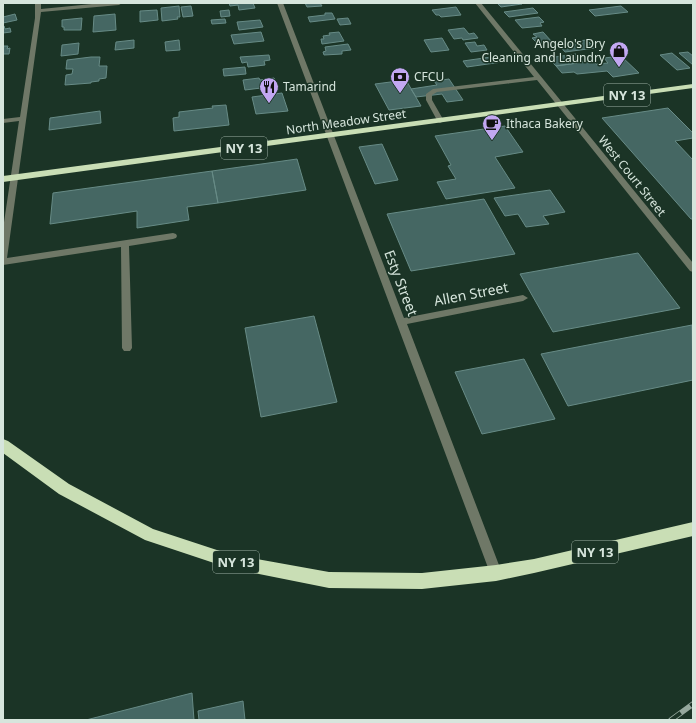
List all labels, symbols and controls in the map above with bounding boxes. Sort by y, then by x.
place label: Angelo's Dry Cleaning and Laundry [481,35,606,66]
shop icon: Angelo's Dry Cleaning and Laundry [608,40,630,68]
bank icon: CFCU [389,66,411,94]
place label: CFCU [414,68,444,85]
restaurant icon: Tamarind [258,76,280,104]
place label: Tamarind [283,78,336,95]
road number: NY 13 [604,84,650,106]
street label: North Meadow Street [285,105,408,138]
cafe icon: Ithaca Bakery [481,113,503,141]
place label: Ithaca Bakery [506,115,584,132]
street label: West Court Street [595,132,671,220]
road number: NY 13 [221,137,267,159]
street label: Esty Street [380,247,423,319]
street label: Allen Street [432,277,510,310]
road number: NY 13 [572,541,618,563]
road number: NY 13 [213,551,259,573]

